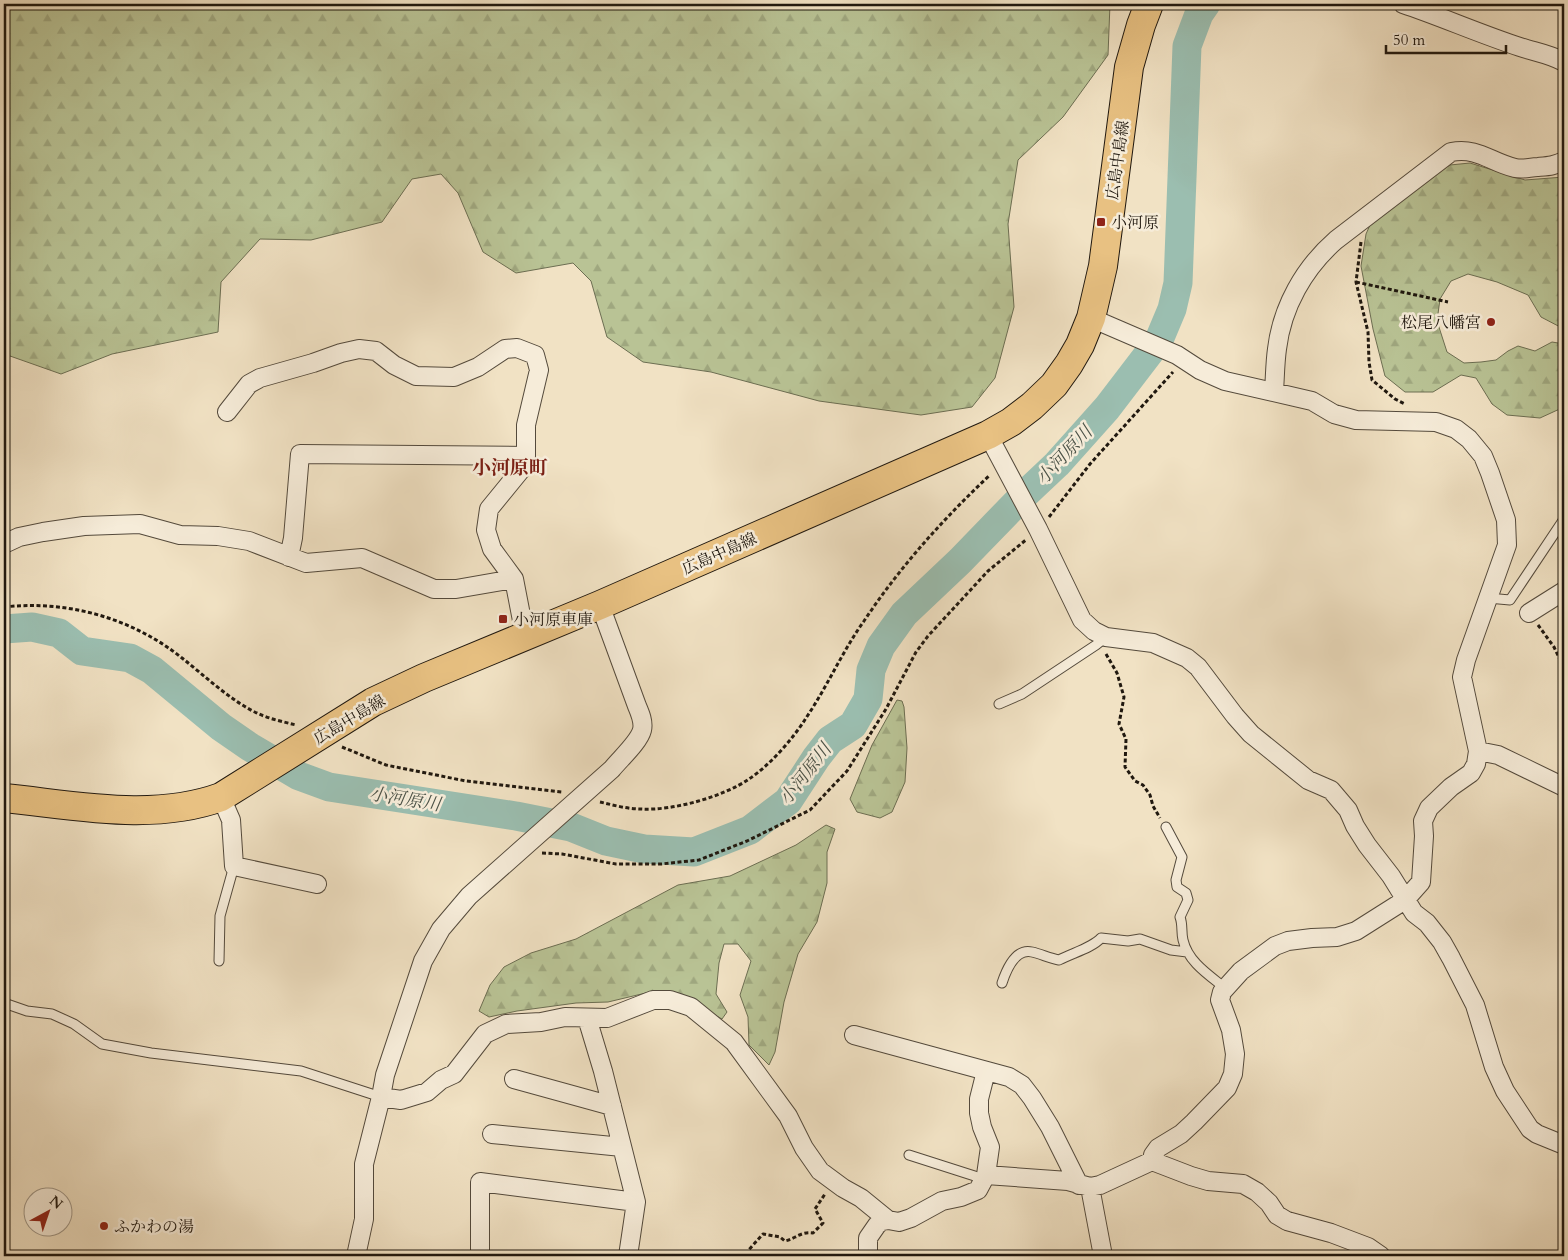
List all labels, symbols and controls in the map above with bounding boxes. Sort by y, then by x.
scale bar [1386,22,1506,54]
text: 50 m [1393,30,1425,50]
street label: 広島中島線 [1102,119,1134,201]
place label: 小河原 [1111,212,1159,234]
marker: 小河原 [1095,216,1107,228]
place label: 松尾八幡宮 [1401,312,1481,334]
marker: 松尾八幡宮 [1485,316,1497,328]
water label: 小河原川 [1031,419,1099,490]
district label: 小河原町 [472,455,548,481]
street label: 広島中島線 [678,528,760,580]
place label: 小河原車庫 [513,609,593,631]
marker: 小河原車庫 [497,613,509,625]
street label: 広島中島線 [310,690,389,750]
water label: 小河原川 [773,737,839,810]
water label: 小河原川 [367,782,444,818]
north arrow [22,1188,72,1238]
text: N [45,1191,67,1214]
place label: ふかわの湯 [114,1216,194,1238]
marker: ふかわの湯 [98,1220,110,1232]

